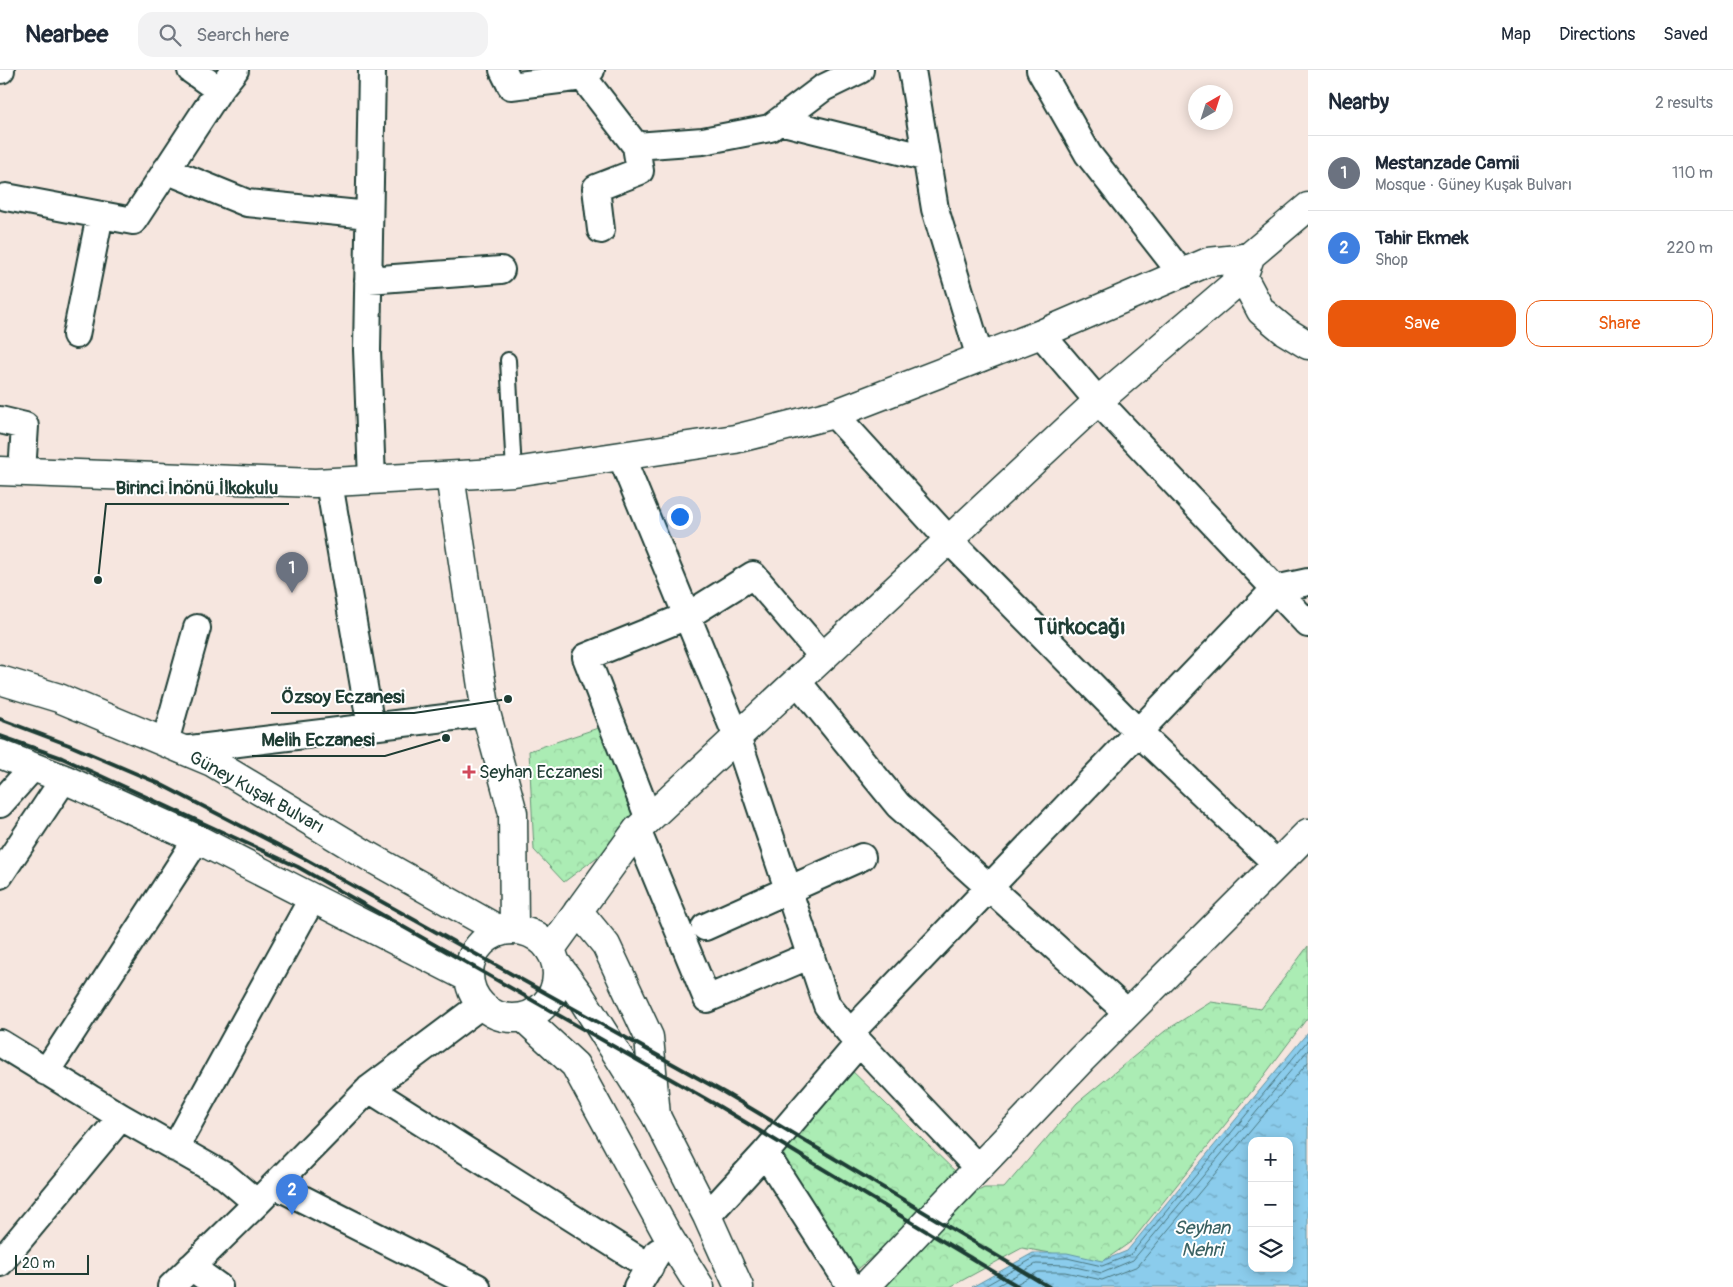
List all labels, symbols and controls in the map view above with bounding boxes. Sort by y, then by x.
search box [138,12,488,57]
text: Nearbee [25,20,108,49]
icon: search [156,21,184,49]
text: Search here [196,23,289,47]
text: Map [1501,23,1531,46]
text: Directions [1559,23,1635,46]
text: Saved [1663,23,1708,46]
north arrow [1188,85,1233,130]
text: Nearby [1328,89,1389,116]
text: 2 results [1655,93,1713,113]
text: Mestanzade Camii [1375,151,1519,175]
text: 1 [1341,163,1347,183]
text: 110 m [1672,163,1713,183]
text: Mosque · Güney Kuşak Bulvarı [1375,175,1572,195]
text: Tahir Ekmek [1375,226,1469,250]
text: 2 [1340,238,1348,258]
text: 220 m [1667,238,1713,258]
text: Shop [1375,250,1408,270]
button: Save [1328,300,1516,347]
button: Share [1526,300,1713,347]
callout: Birinci İnönü İlkokulu [106,470,289,504]
text: Birinci İnönü İlkokulu [116,476,278,500]
your location [667,504,693,530]
pin: 1 [276,552,308,593]
district label: Türkocağı [1033,613,1126,641]
callout: Özsoy Eczanesi [271,679,414,713]
text: Özsoy Eczanesi [281,685,405,709]
callout: Melih Eczanesi [252,722,385,756]
text: Melih Eczanesi [261,728,375,752]
street label: Güney Kuşak Bulvarı [185,746,328,839]
place label: Seyhan Eczanesi [479,761,602,784]
marker: Seyhan Eczanesi [463,766,475,778]
map controls [1248,1137,1293,1272]
button: + [1248,1137,1293,1182]
pin: 2 [276,1174,308,1215]
button: − [1248,1182,1293,1227]
water label: Seyhan Nehri [1174,1216,1231,1262]
button: layers [1248,1227,1293,1272]
scale bar [15,1252,89,1275]
text: 20 m [22,1255,55,1272]

